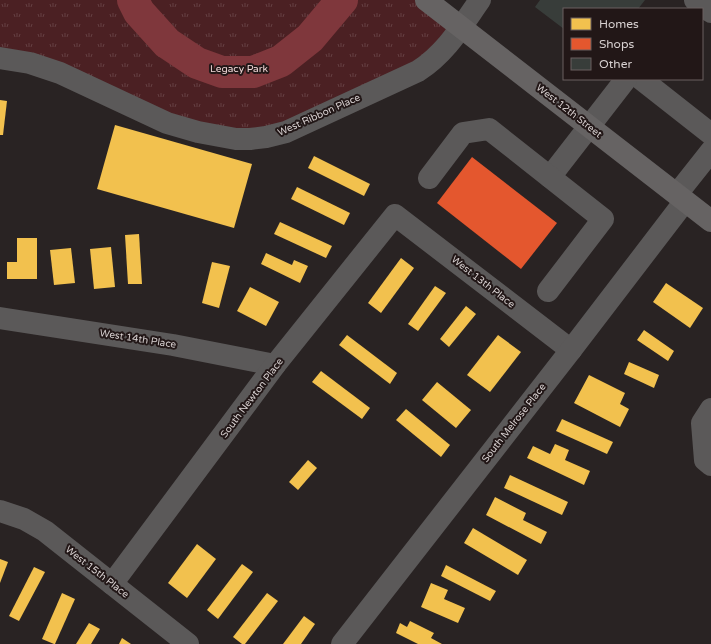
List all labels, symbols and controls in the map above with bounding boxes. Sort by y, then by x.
legend [563,8,703,80]
text: Homes [599,17,639,31]
text: Shops [599,37,634,51]
text: Other [599,57,632,71]
park label: Legacy Park [210,63,269,75]
street label: West 12th Street [534,82,604,141]
street label: West Ribbon Place [276,91,362,139]
street label: West 13th Place [449,253,517,311]
street label: West 14th Place [99,327,177,351]
street label: South Newton Place [218,356,286,440]
street label: South Melrose Place [479,381,549,465]
street label: West 15th Place [63,543,131,601]

